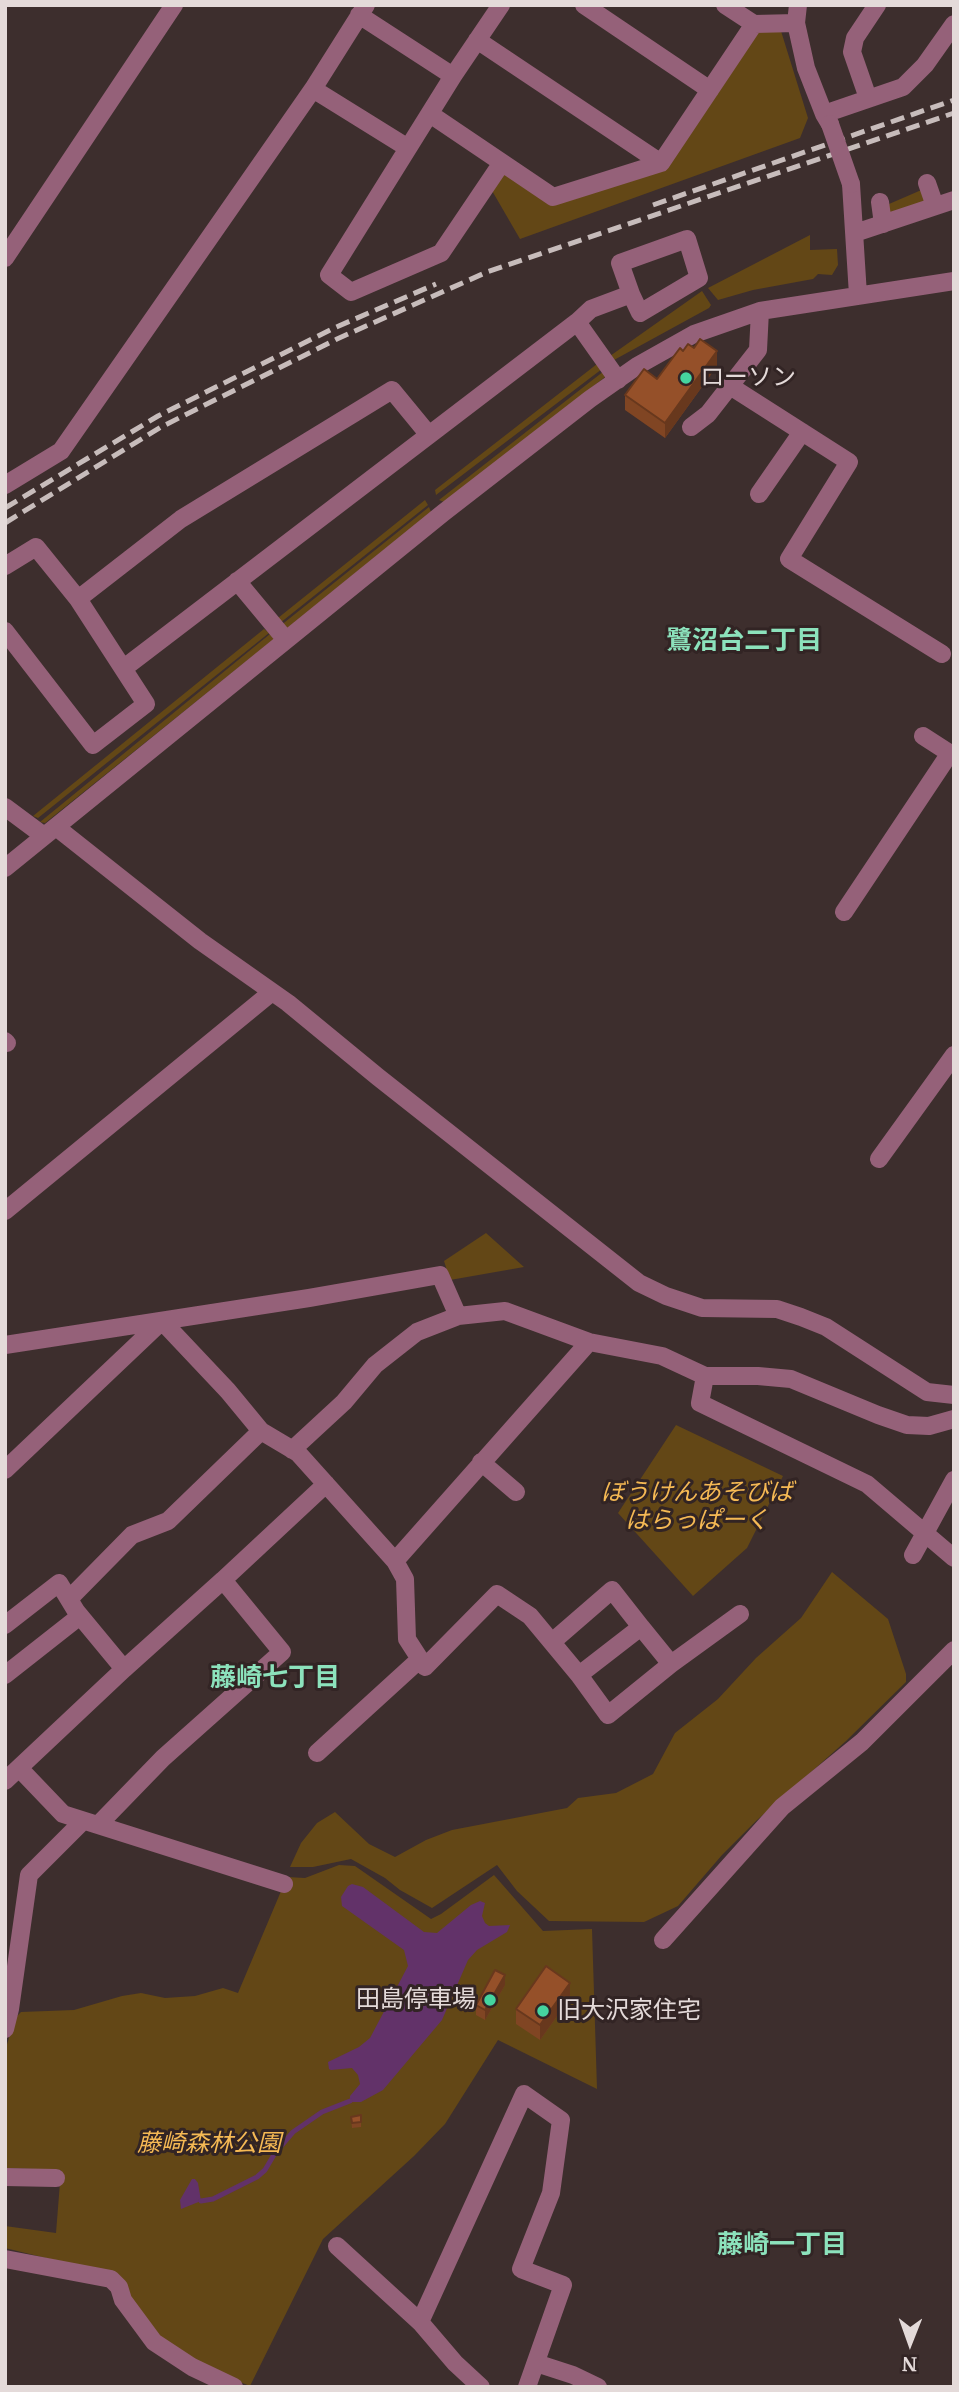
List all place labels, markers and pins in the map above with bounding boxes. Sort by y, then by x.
place label: ローソン [700,364,796,392]
marker: ローソン [678,370,694,386]
place label: 田島停車場 [356,1986,476,2014]
marker: 田島停車場 [482,1992,498,2008]
place label: 旧大沢家住宅 [557,1997,701,2025]
marker: 旧大沢家住宅 [535,2003,551,2019]

